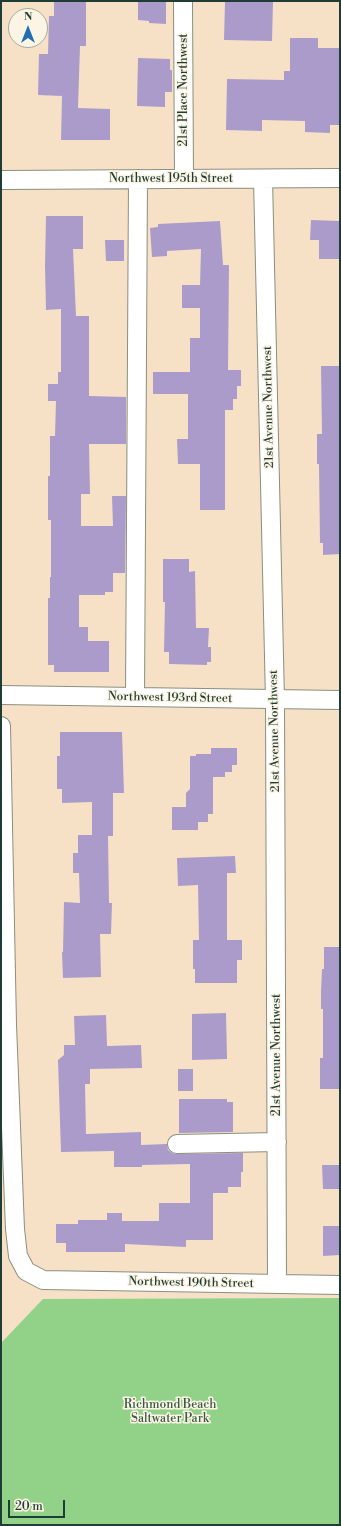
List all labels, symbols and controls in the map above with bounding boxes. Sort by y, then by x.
north arrow [8,8,48,48]
text: N [24,10,32,24]
street label: 21st Place Northwest [177,33,191,147]
street label: Northwest 195th Street [109,172,233,186]
street label: 21st Avenue Northwest [261,346,277,468]
street label: 21st Avenue Northwest [267,670,283,792]
street label: Northwest 193rd Street [108,690,232,706]
street label: 21st Avenue Northwest [270,994,284,1116]
street label: Northwest 190th Street [128,1275,254,1291]
park label: Richmond Beach Saltwater Park [124,1398,216,1426]
scale bar [10,1492,67,1518]
text: 20 m [15,1499,43,1514]

